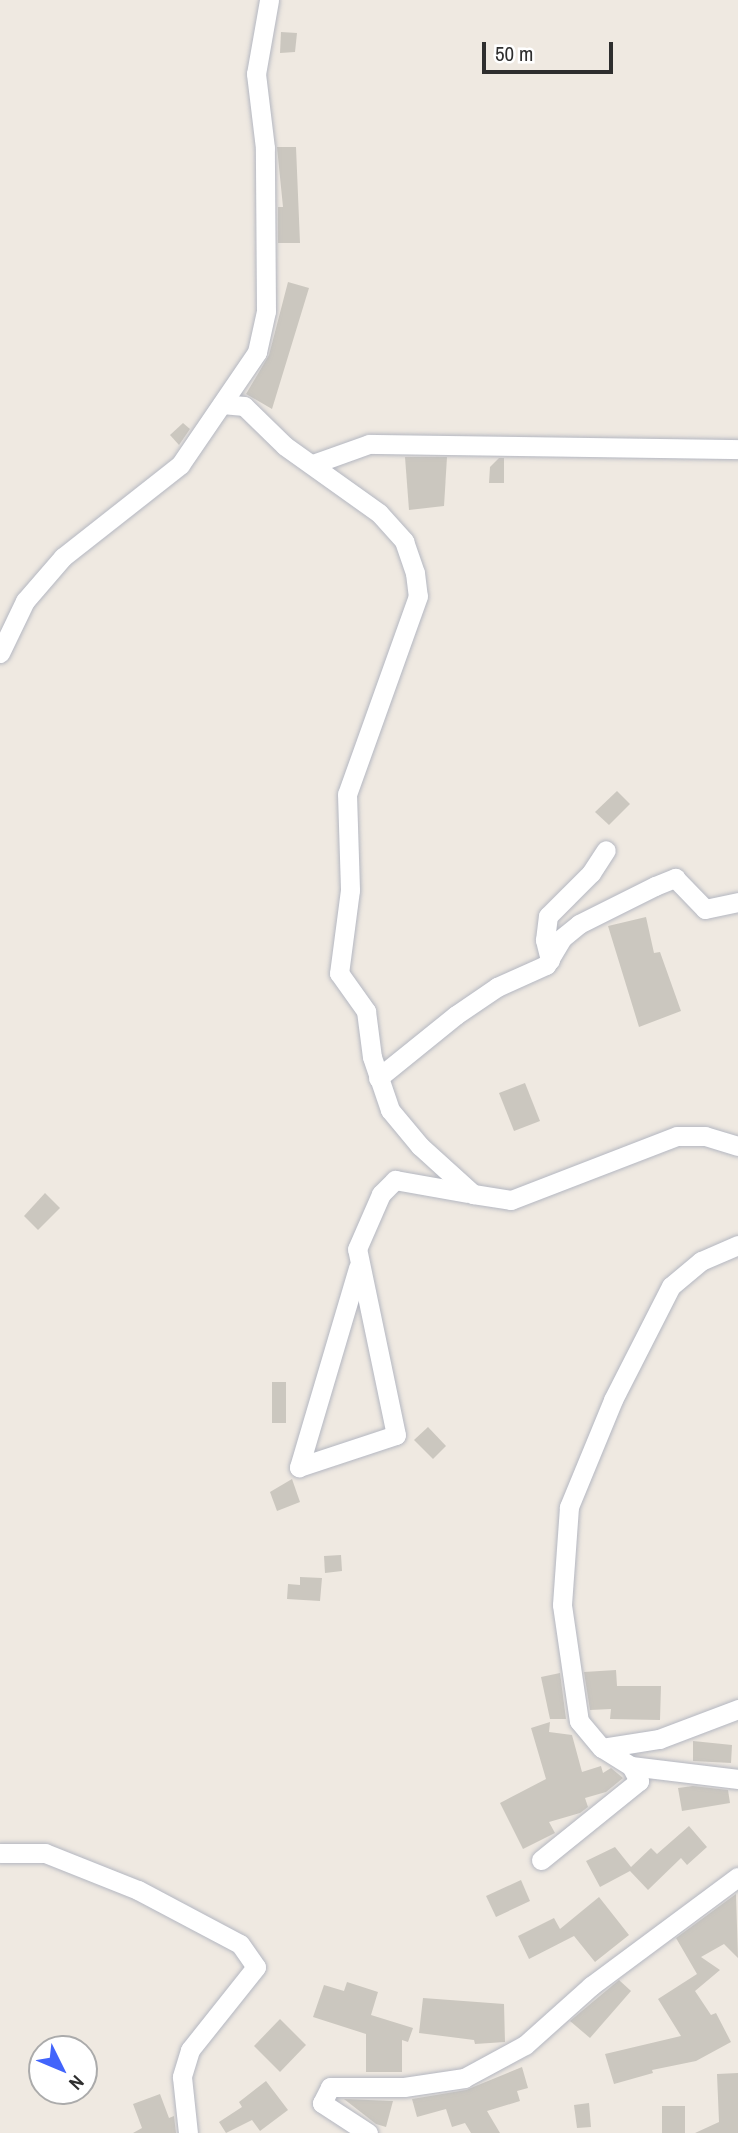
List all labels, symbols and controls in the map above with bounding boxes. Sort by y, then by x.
scale bar [486,28,617,72]
text: 50 m [495,39,533,68]
north arrow [28,2035,98,2105]
text: N [64,2070,90,2096]

